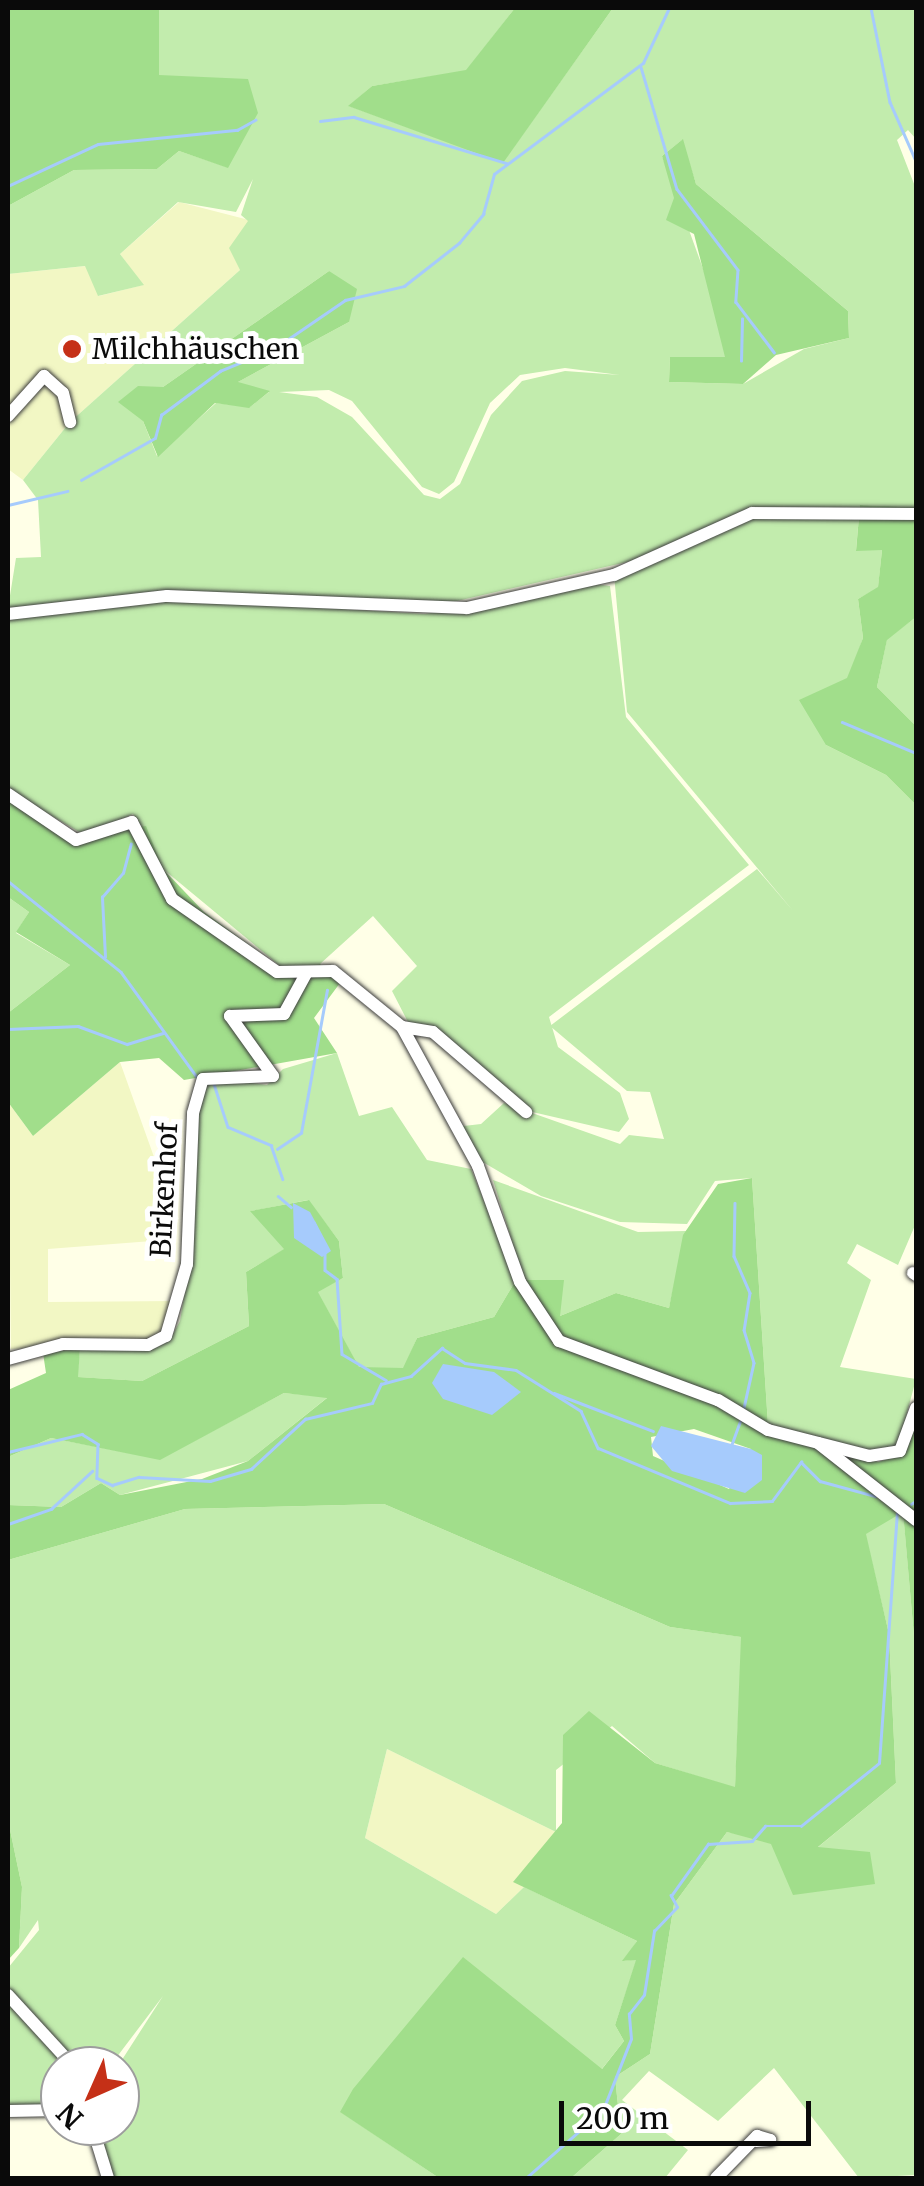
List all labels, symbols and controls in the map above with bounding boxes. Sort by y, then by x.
place label: Milchhäuschen [92,332,299,366]
marker: Milchhäuschen [61,338,83,360]
street label: Birkenhof [144,1122,184,1258]
north arrow [40,2046,140,2146]
scale bar [564,2081,816,2143]
text: N [50,2095,91,2136]
text: 200 m [576,2099,669,2137]

